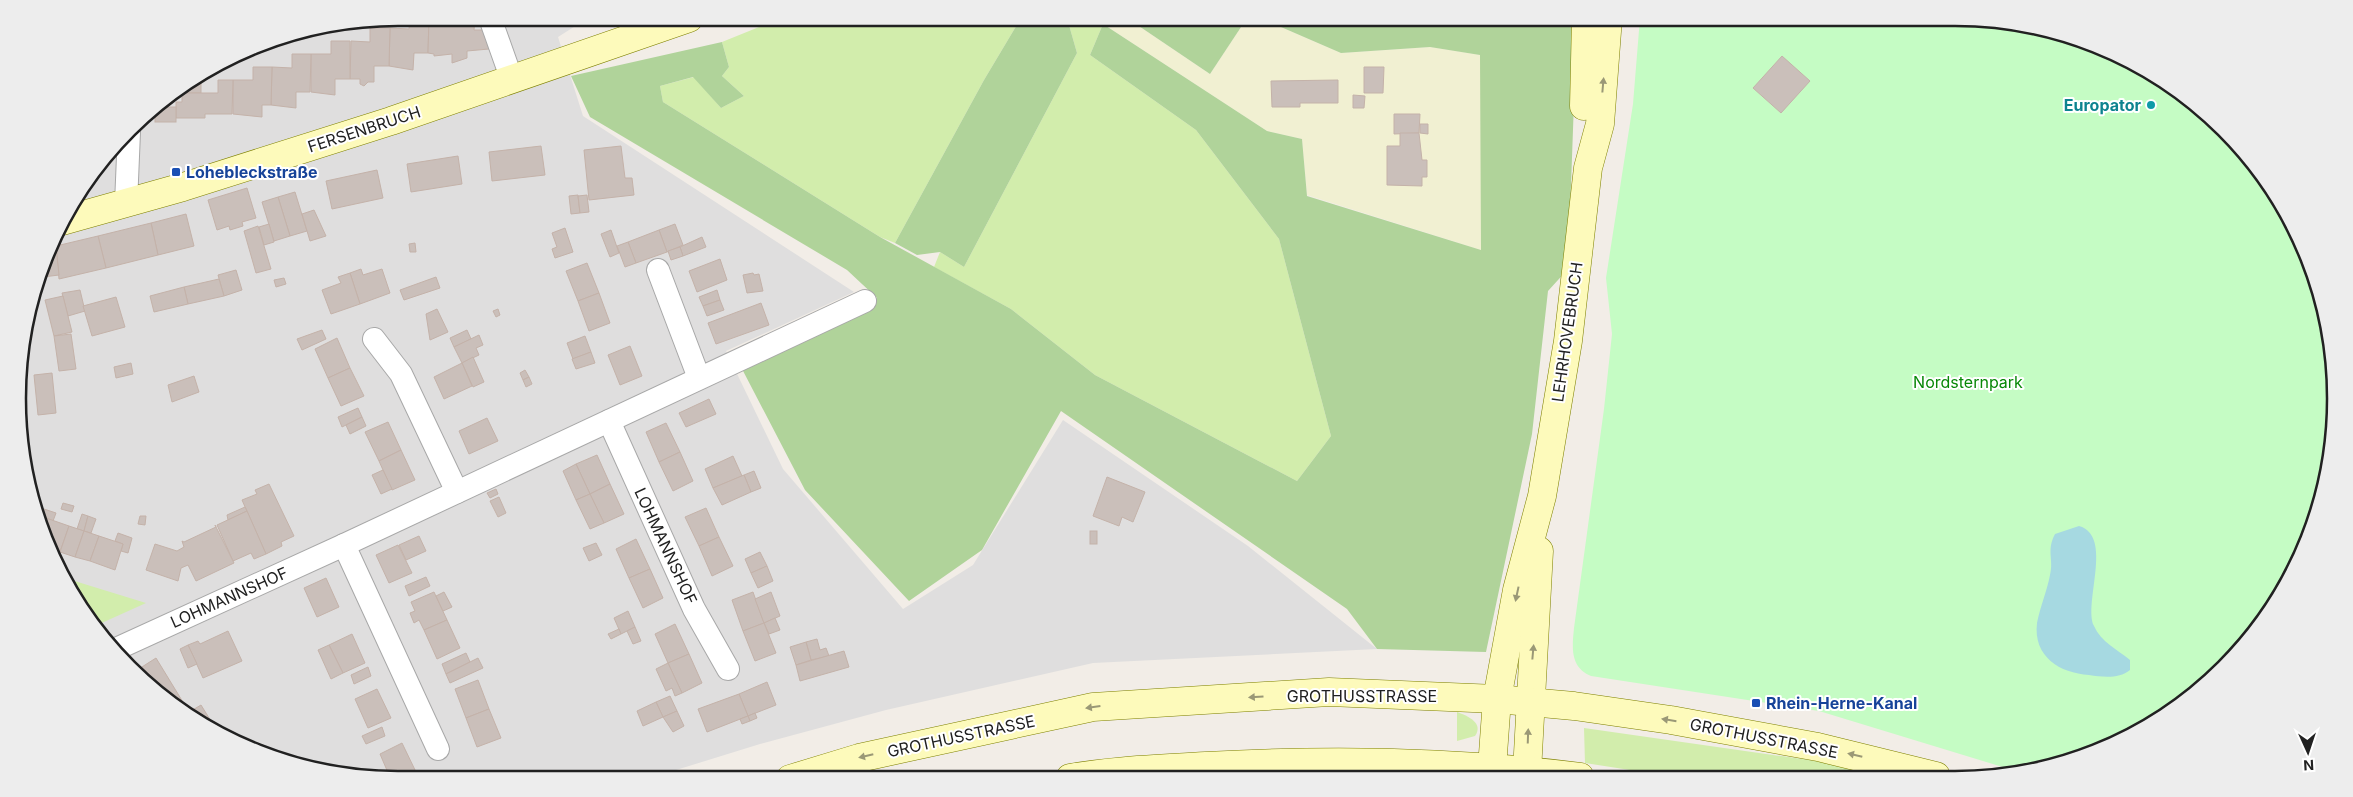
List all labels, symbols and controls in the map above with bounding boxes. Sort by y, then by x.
one-way arrow [1599,77,1607,93]
place label: Europator [2064,95,2141,115]
marker: Europator [2145,99,2157,111]
street label: FERSENBRUCH [305,101,423,157]
place label: Lohebleckstraße [186,162,317,182]
marker: Lohebleckstraße [170,166,182,178]
street label: LEHRHOVEBRUCH [1547,261,1587,403]
park label: Nordsternpark [1913,372,2023,392]
street label: LOHMANNSHOF [630,485,702,607]
street label: LOHMANNSHOF [167,562,291,632]
one-way arrow [1513,587,1521,602]
one-way arrow [1529,644,1537,660]
street label: GROTHUSSTRASSE [1287,686,1437,706]
one-way arrow [1247,693,1263,701]
place label: Rhein-Herne-Kanal [1766,693,1917,713]
marker: Rhein-Herne-Kanal [1750,697,1762,709]
one-way arrow [1085,703,1101,711]
street label: GROTHUSSTRASSE [885,711,1037,761]
street label: GROTHUSSTRASSE [1688,714,1840,762]
one-way arrow [1661,716,1677,724]
north arrow [2283,727,2333,777]
one-way arrow [1525,728,1533,744]
one-way arrow [1848,751,1863,759]
one-way arrow [859,752,874,760]
text: N [2303,757,2314,774]

